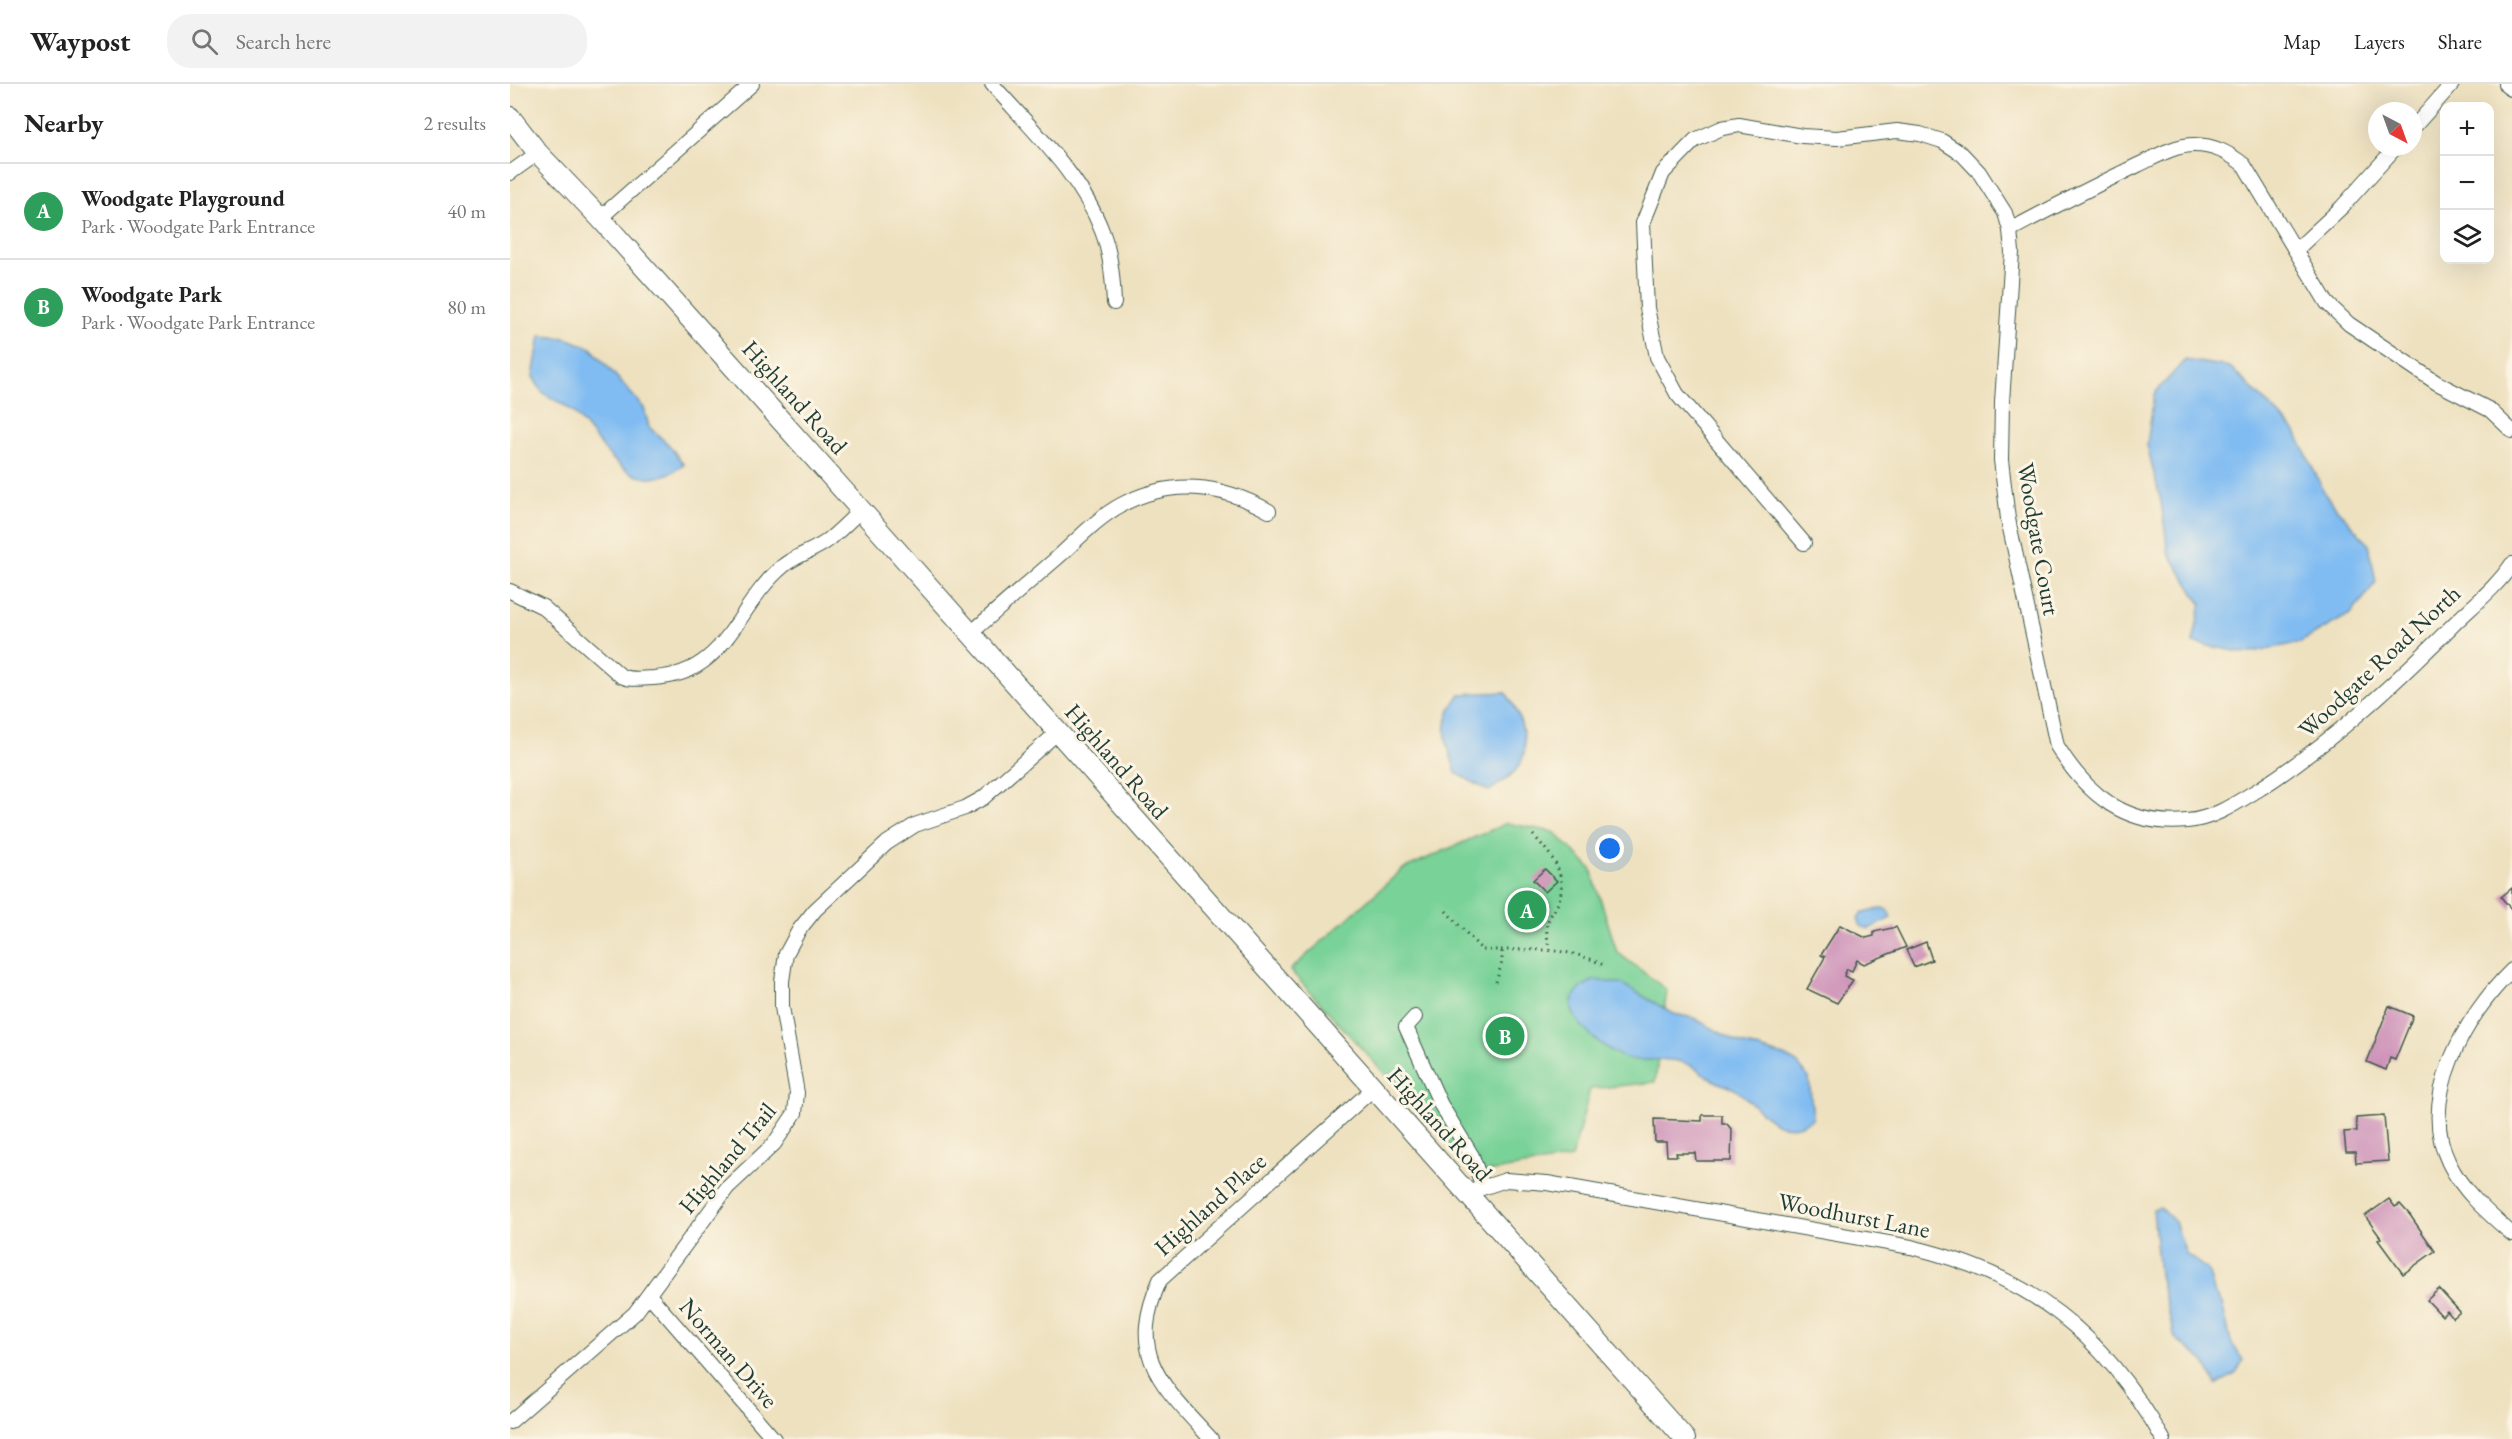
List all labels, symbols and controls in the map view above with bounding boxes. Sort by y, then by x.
search box [167,14,587,68]
text: Waypost [30,23,131,59]
icon: search [188,25,221,58]
text: Search here [236,27,331,56]
text: Map [2283,28,2321,55]
text: Layers [2354,28,2405,55]
text: Share [2438,28,2482,55]
north arrow [2368,102,2422,156]
map controls [2440,102,2494,264]
button: + [2440,102,2494,156]
text: Nearby [24,106,104,140]
text: 2 results [423,110,486,136]
button: − [2440,156,2494,210]
text: Woodgate Playground [81,184,285,213]
text: A [36,198,51,224]
text: 40 m [447,198,486,224]
button: layers [2440,210,2494,264]
text: Park · Woodgate Park Entrance [81,213,315,239]
text: Woodgate Park [81,280,222,309]
text: B [37,294,50,320]
text: 80 m [447,294,486,320]
text: Park · Woodgate Park Entrance [81,309,315,335]
street label: Highland Road [736,333,855,461]
street label: Woodgate Court [2010,460,2068,618]
street label: Woodgate Road North [2291,578,2467,744]
street label: Highland Road [1058,697,1176,826]
your location [1595,834,1624,863]
pin: A [1508,888,1546,932]
pin: B [1486,1014,1524,1058]
street label: Highland Road [1381,1060,1500,1188]
street label: Highland Trail [671,1096,783,1220]
street label: Highland Place [1147,1146,1273,1262]
street label: Woodhurst Lane [1775,1185,1933,1245]
street label: Norman Drive [673,1292,785,1414]

